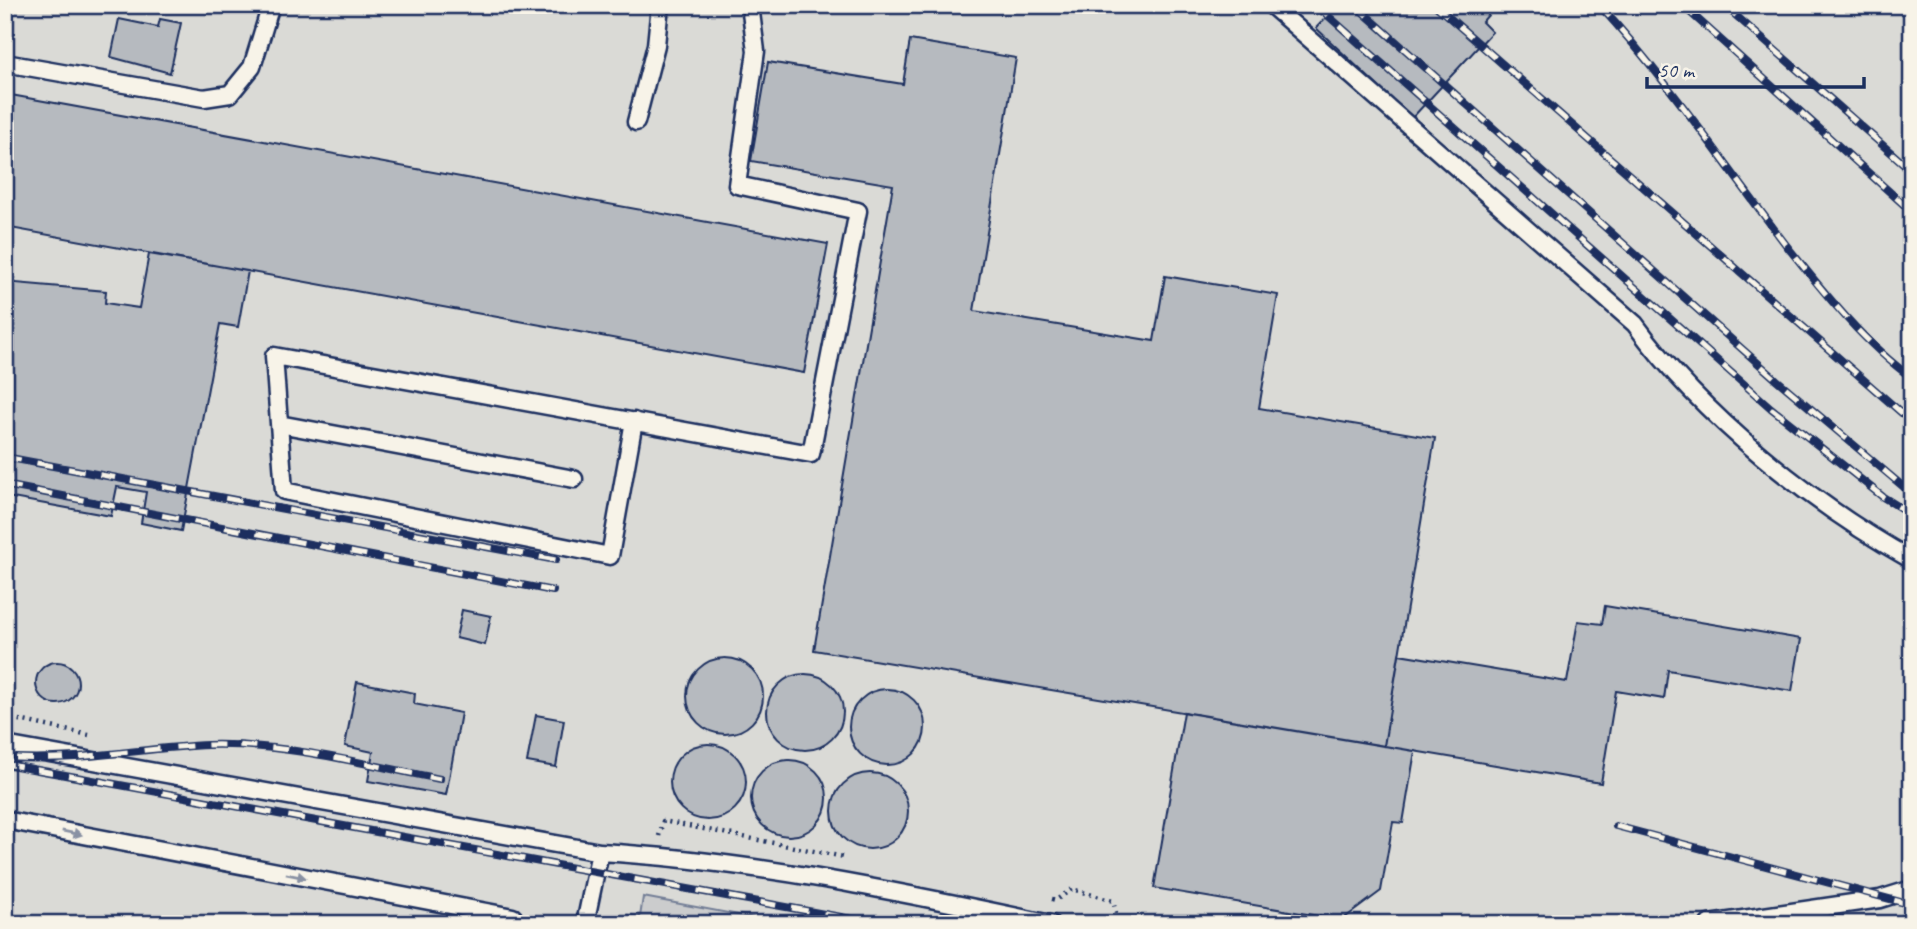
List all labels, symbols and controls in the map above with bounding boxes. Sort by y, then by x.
scale bar [1647,46,1864,90]
text: 50 m [1658,57,1696,83]
one-way arrow [61,828,83,839]
one-way arrow [285,871,307,882]

